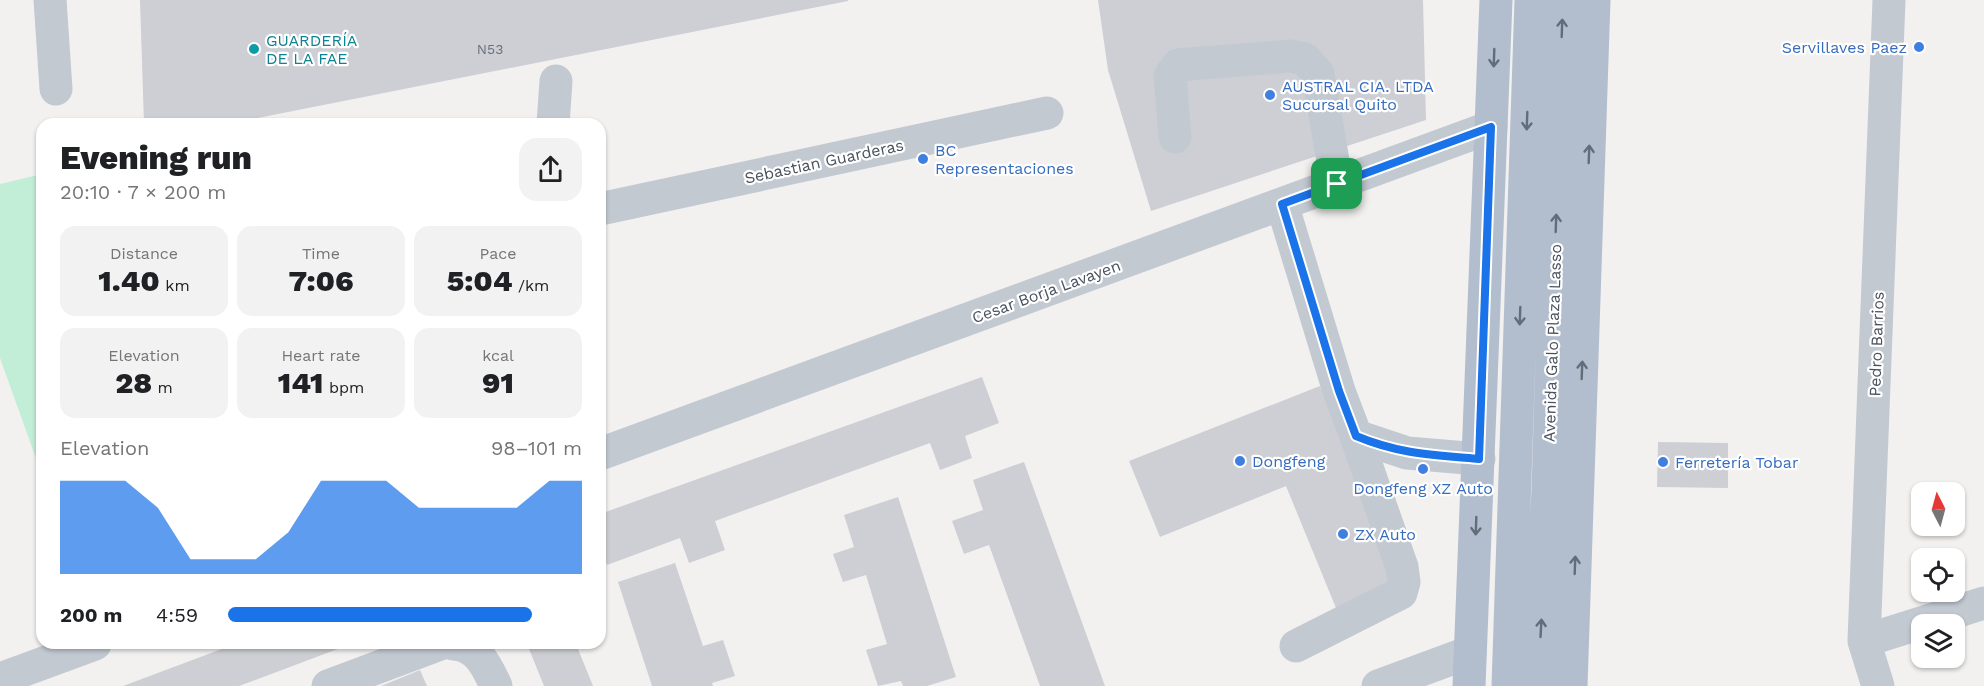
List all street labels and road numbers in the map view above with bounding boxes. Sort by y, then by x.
street label: Sebastian Guarderas [743,135,905,188]
street label: Avenida Galo Plaza Lasso [1540,244,1565,442]
street label: Cesar Borja Lavayen [969,256,1123,327]
street label: Pedro Barrios [1865,291,1888,397]

